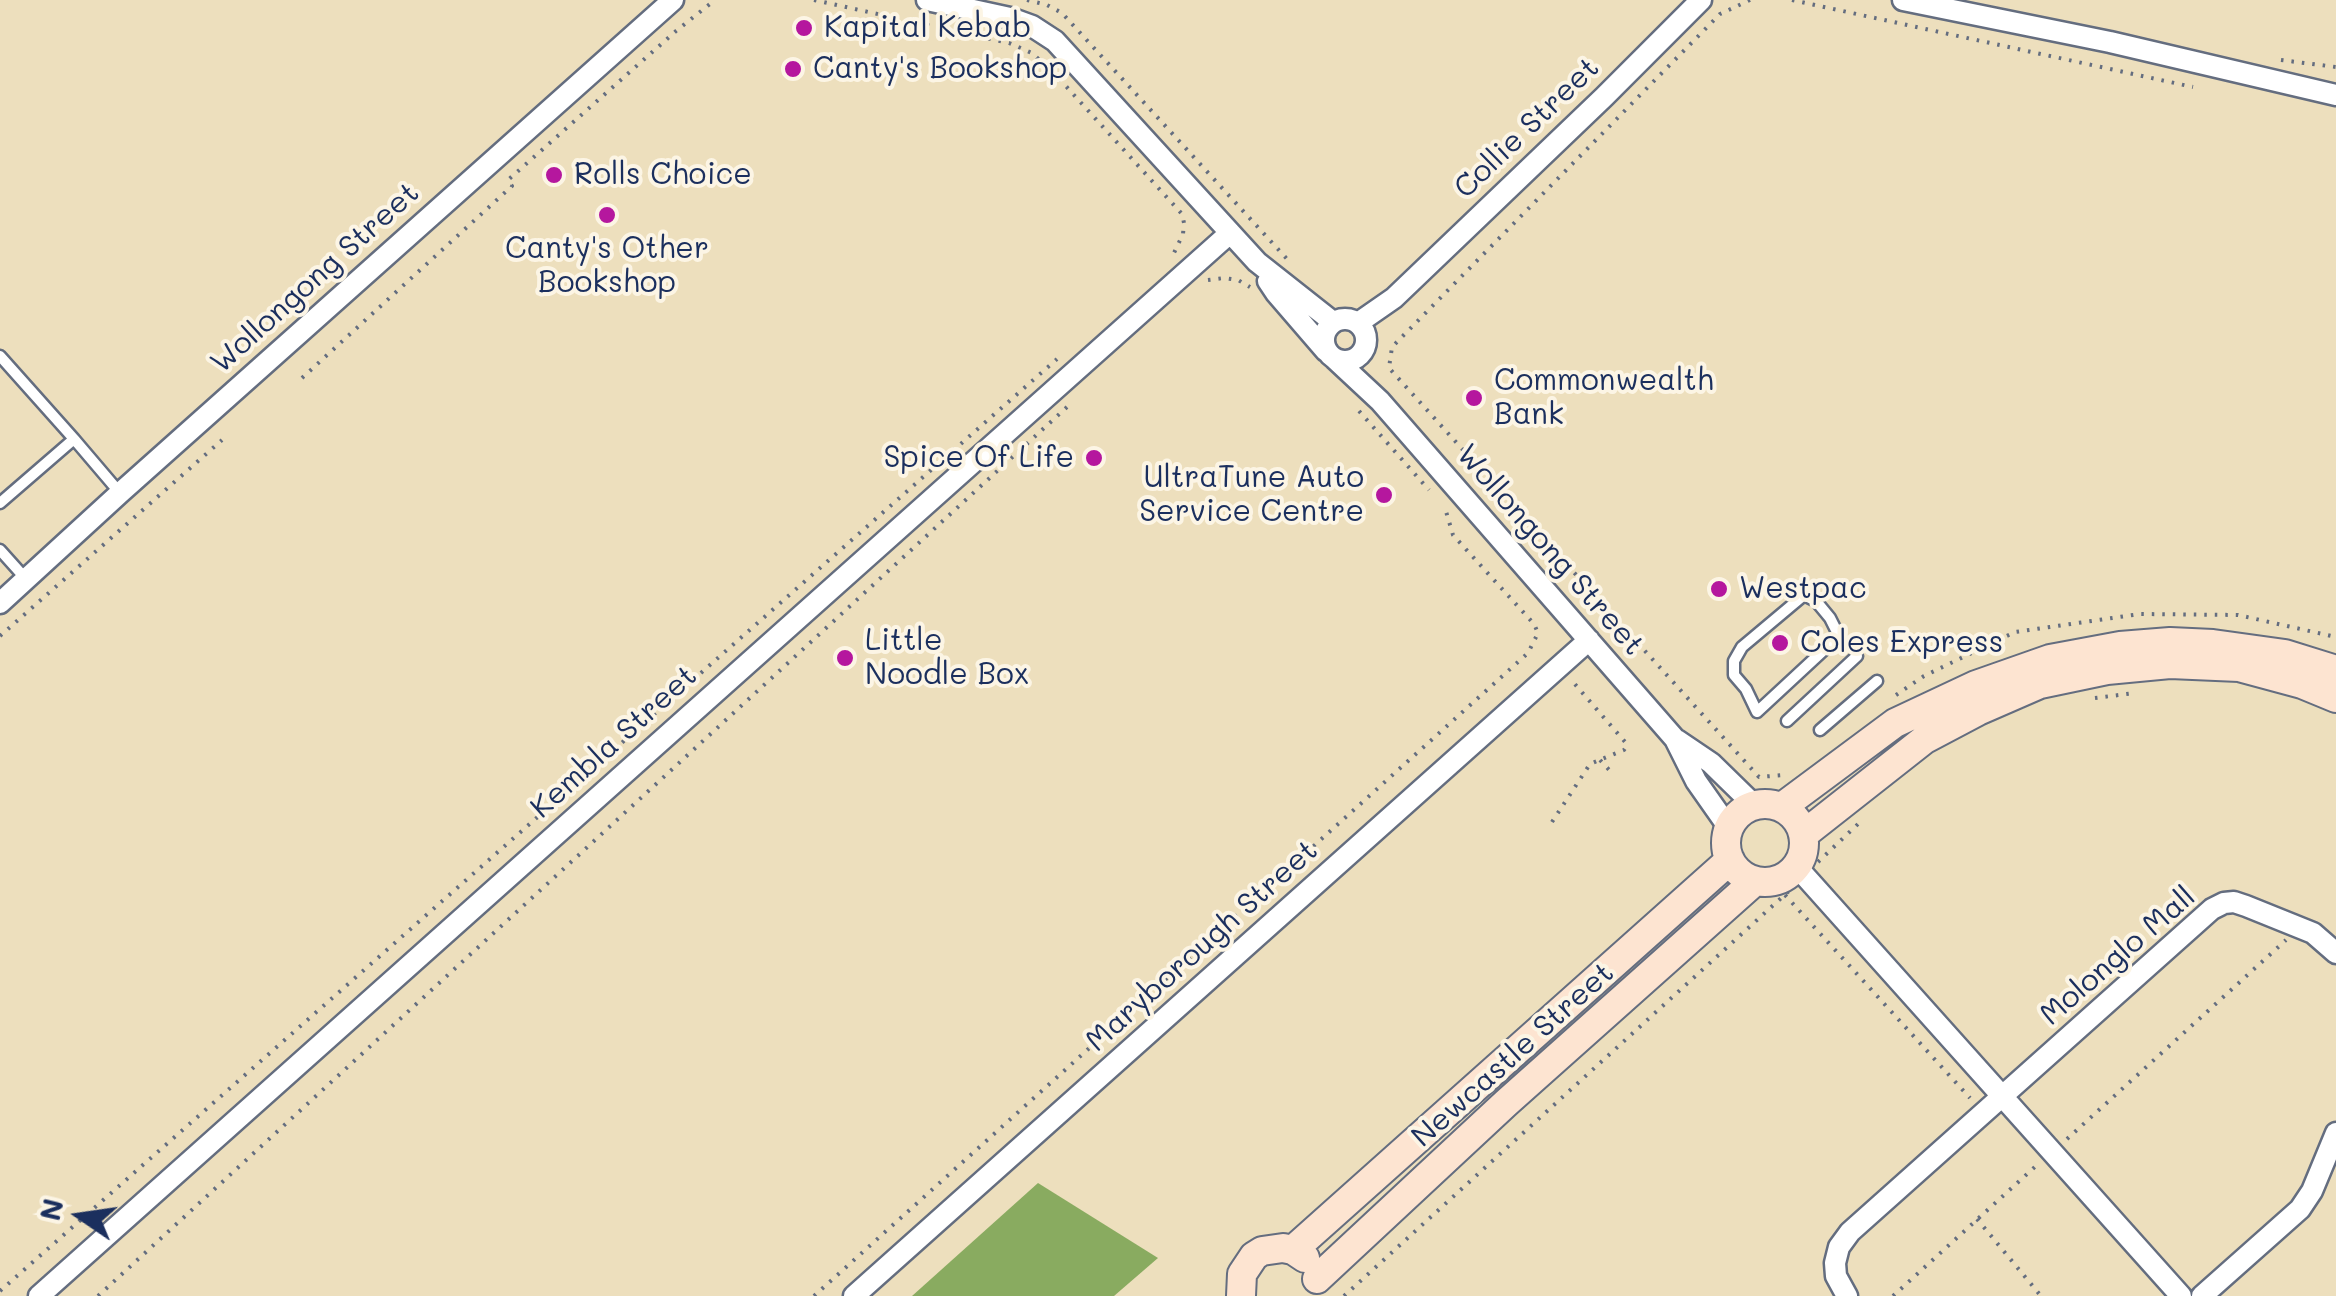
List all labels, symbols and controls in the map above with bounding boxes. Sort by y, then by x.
place label: Kapital Kebab [824,10,1031,46]
marker: Kapital Kebab [793,17,815,39]
street label: Collie Street [1447,50,1607,206]
place label: Canty's Bookshop [813,51,1067,87]
marker: Canty's Bookshop [782,58,804,80]
place label: Rolls Choice [574,157,752,193]
marker: Rolls Choice [543,164,565,186]
street label: Wollongong Street [203,175,427,381]
marker: Canty's Other Bookshop [596,204,618,226]
place label: Canty's Other Bookshop [505,231,709,302]
place label: Commonwealth Bank [1494,363,1714,434]
marker: Commonwealth Bank [1463,387,1485,409]
street label: Wollongong Street [1449,437,1651,663]
place label: Spice Of Life [883,440,1074,476]
marker: Spice Of Life [1083,447,1105,469]
place label: UltraTune Auto Service Centre [1139,460,1364,530]
marker: UltraTune Auto Service Centre [1373,484,1395,506]
place label: Westpac [1739,571,1867,607]
marker: Westpac [1708,578,1730,600]
place label: Little Noodle Box [865,623,1029,694]
place label: Coles Express [1800,625,2003,661]
marker: Coles Express [1769,632,1791,654]
marker: Little Noodle Box [834,647,856,669]
street label: Kembla Street [524,658,704,826]
street label: Maryborough Street [1079,833,1325,1059]
street label: Molonglo Mall [2033,879,2203,1033]
street label: Newcastle Street [1405,955,1621,1155]
north arrow [30,1166,130,1266]
text: N [31,1195,71,1224]

